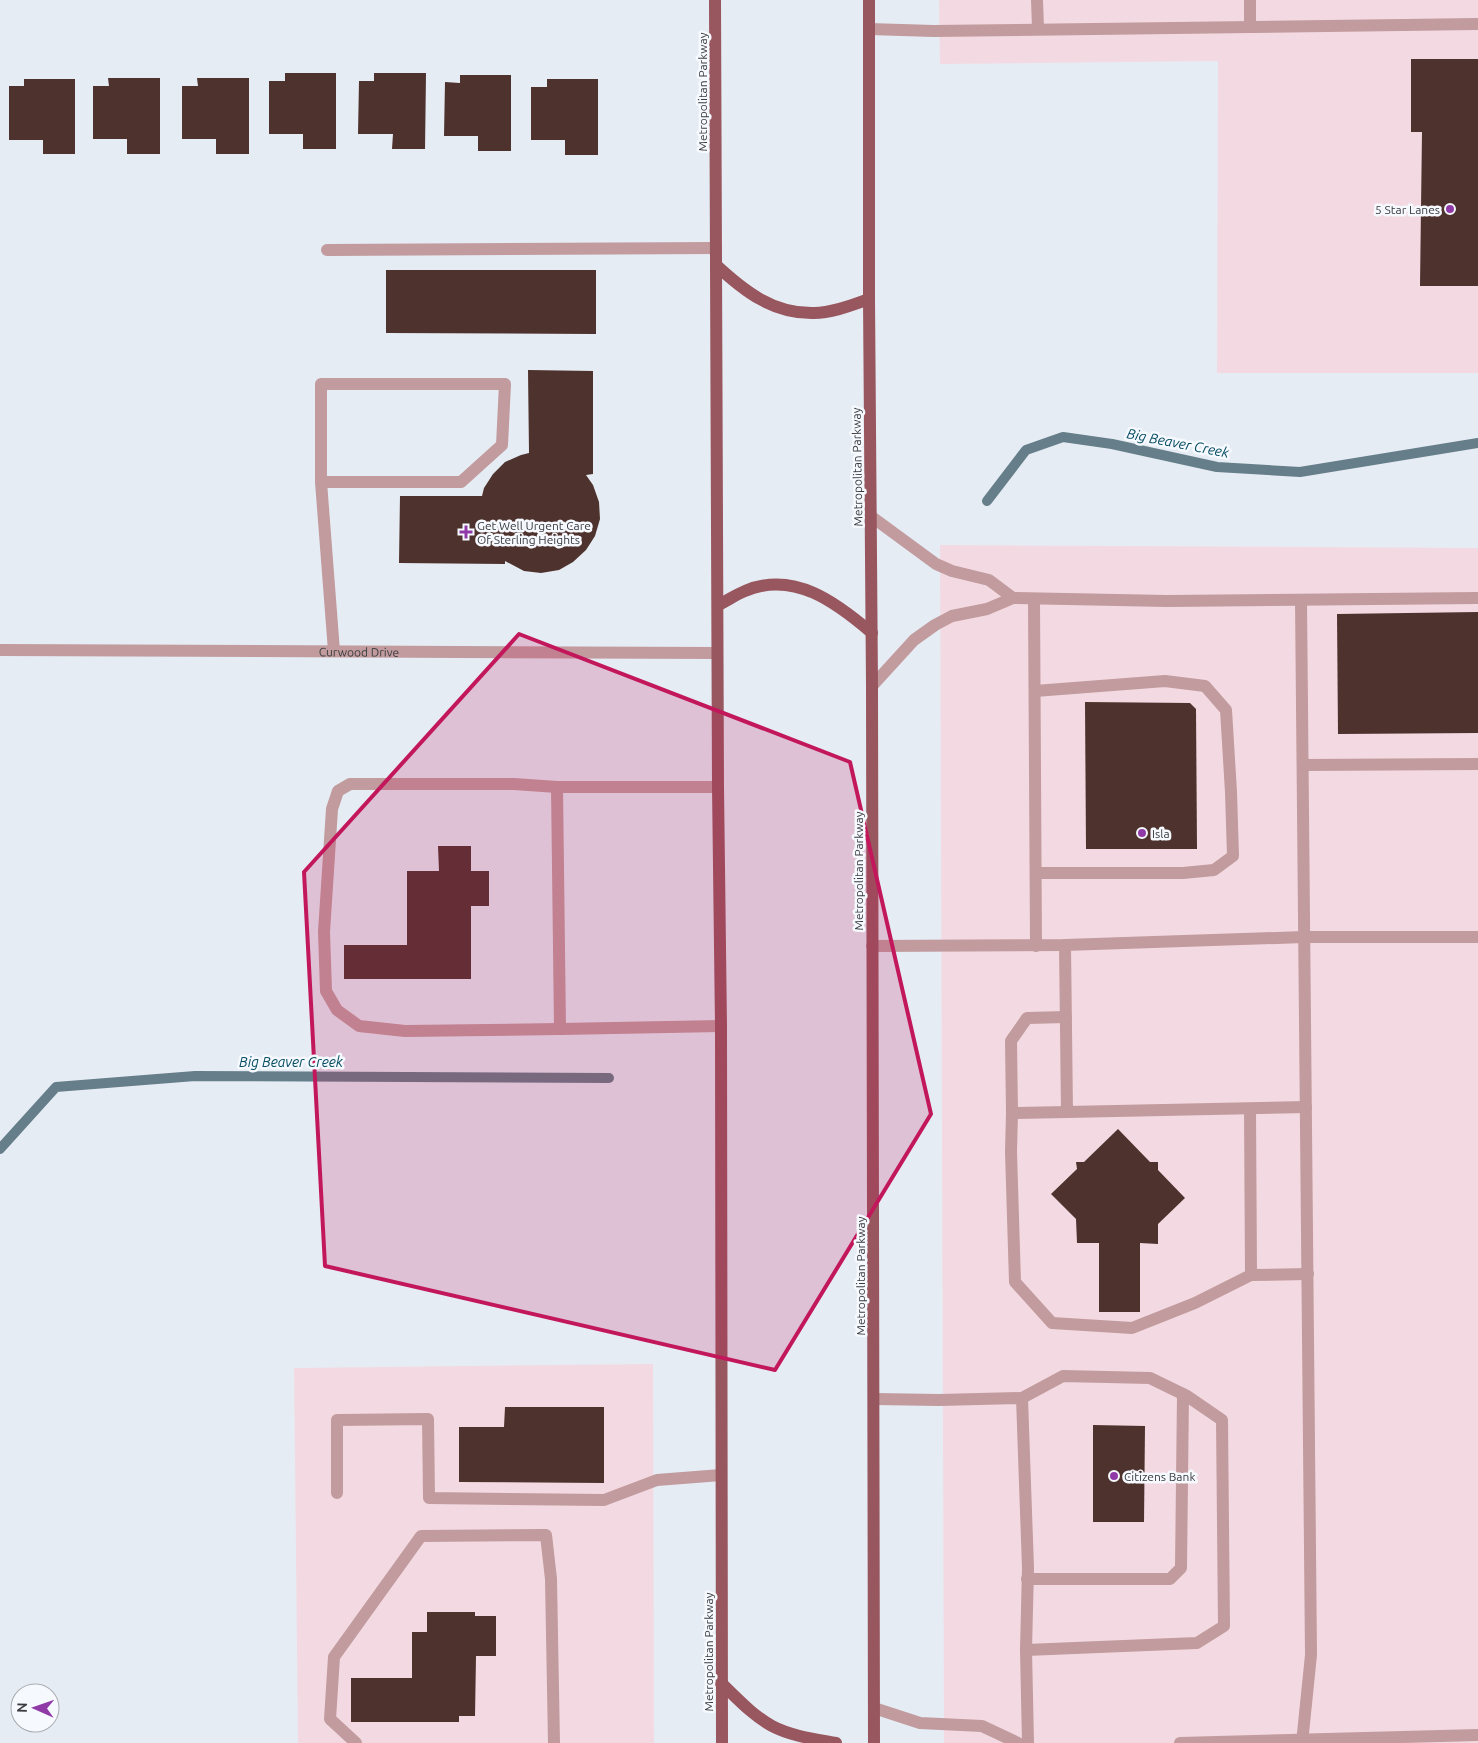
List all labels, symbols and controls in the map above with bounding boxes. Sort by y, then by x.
street label: Metropolitan Parkway [696,32,709,152]
place label: 5 Star Lanes [1375,203,1440,216]
marker: 5 Star Lanes [1444,203,1456,215]
street label: Metropolitan Parkway [849,407,865,527]
water label: Big Beaver Creek [1125,425,1231,461]
place label: Get Well Urgent Care Of Sterling Heights [477,519,591,546]
marker: Get Well Urgent Care Of Sterling Heights [459,525,473,539]
street label: Curwood Drive [319,645,399,658]
street label: Metropolitan Parkway [852,811,865,931]
marker: Isla [1136,827,1148,839]
place label: Isla [1152,827,1170,840]
water label: Big Beaver Creek [239,1054,344,1070]
street label: Metropolitan Parkway [854,1216,867,1336]
marker: Citizens Bank [1108,1470,1120,1482]
place label: Citizens Bank [1124,1470,1195,1483]
street label: Metropolitan Parkway [702,1592,715,1712]
north arrow [10,1683,60,1733]
text: N [14,1702,30,1713]

